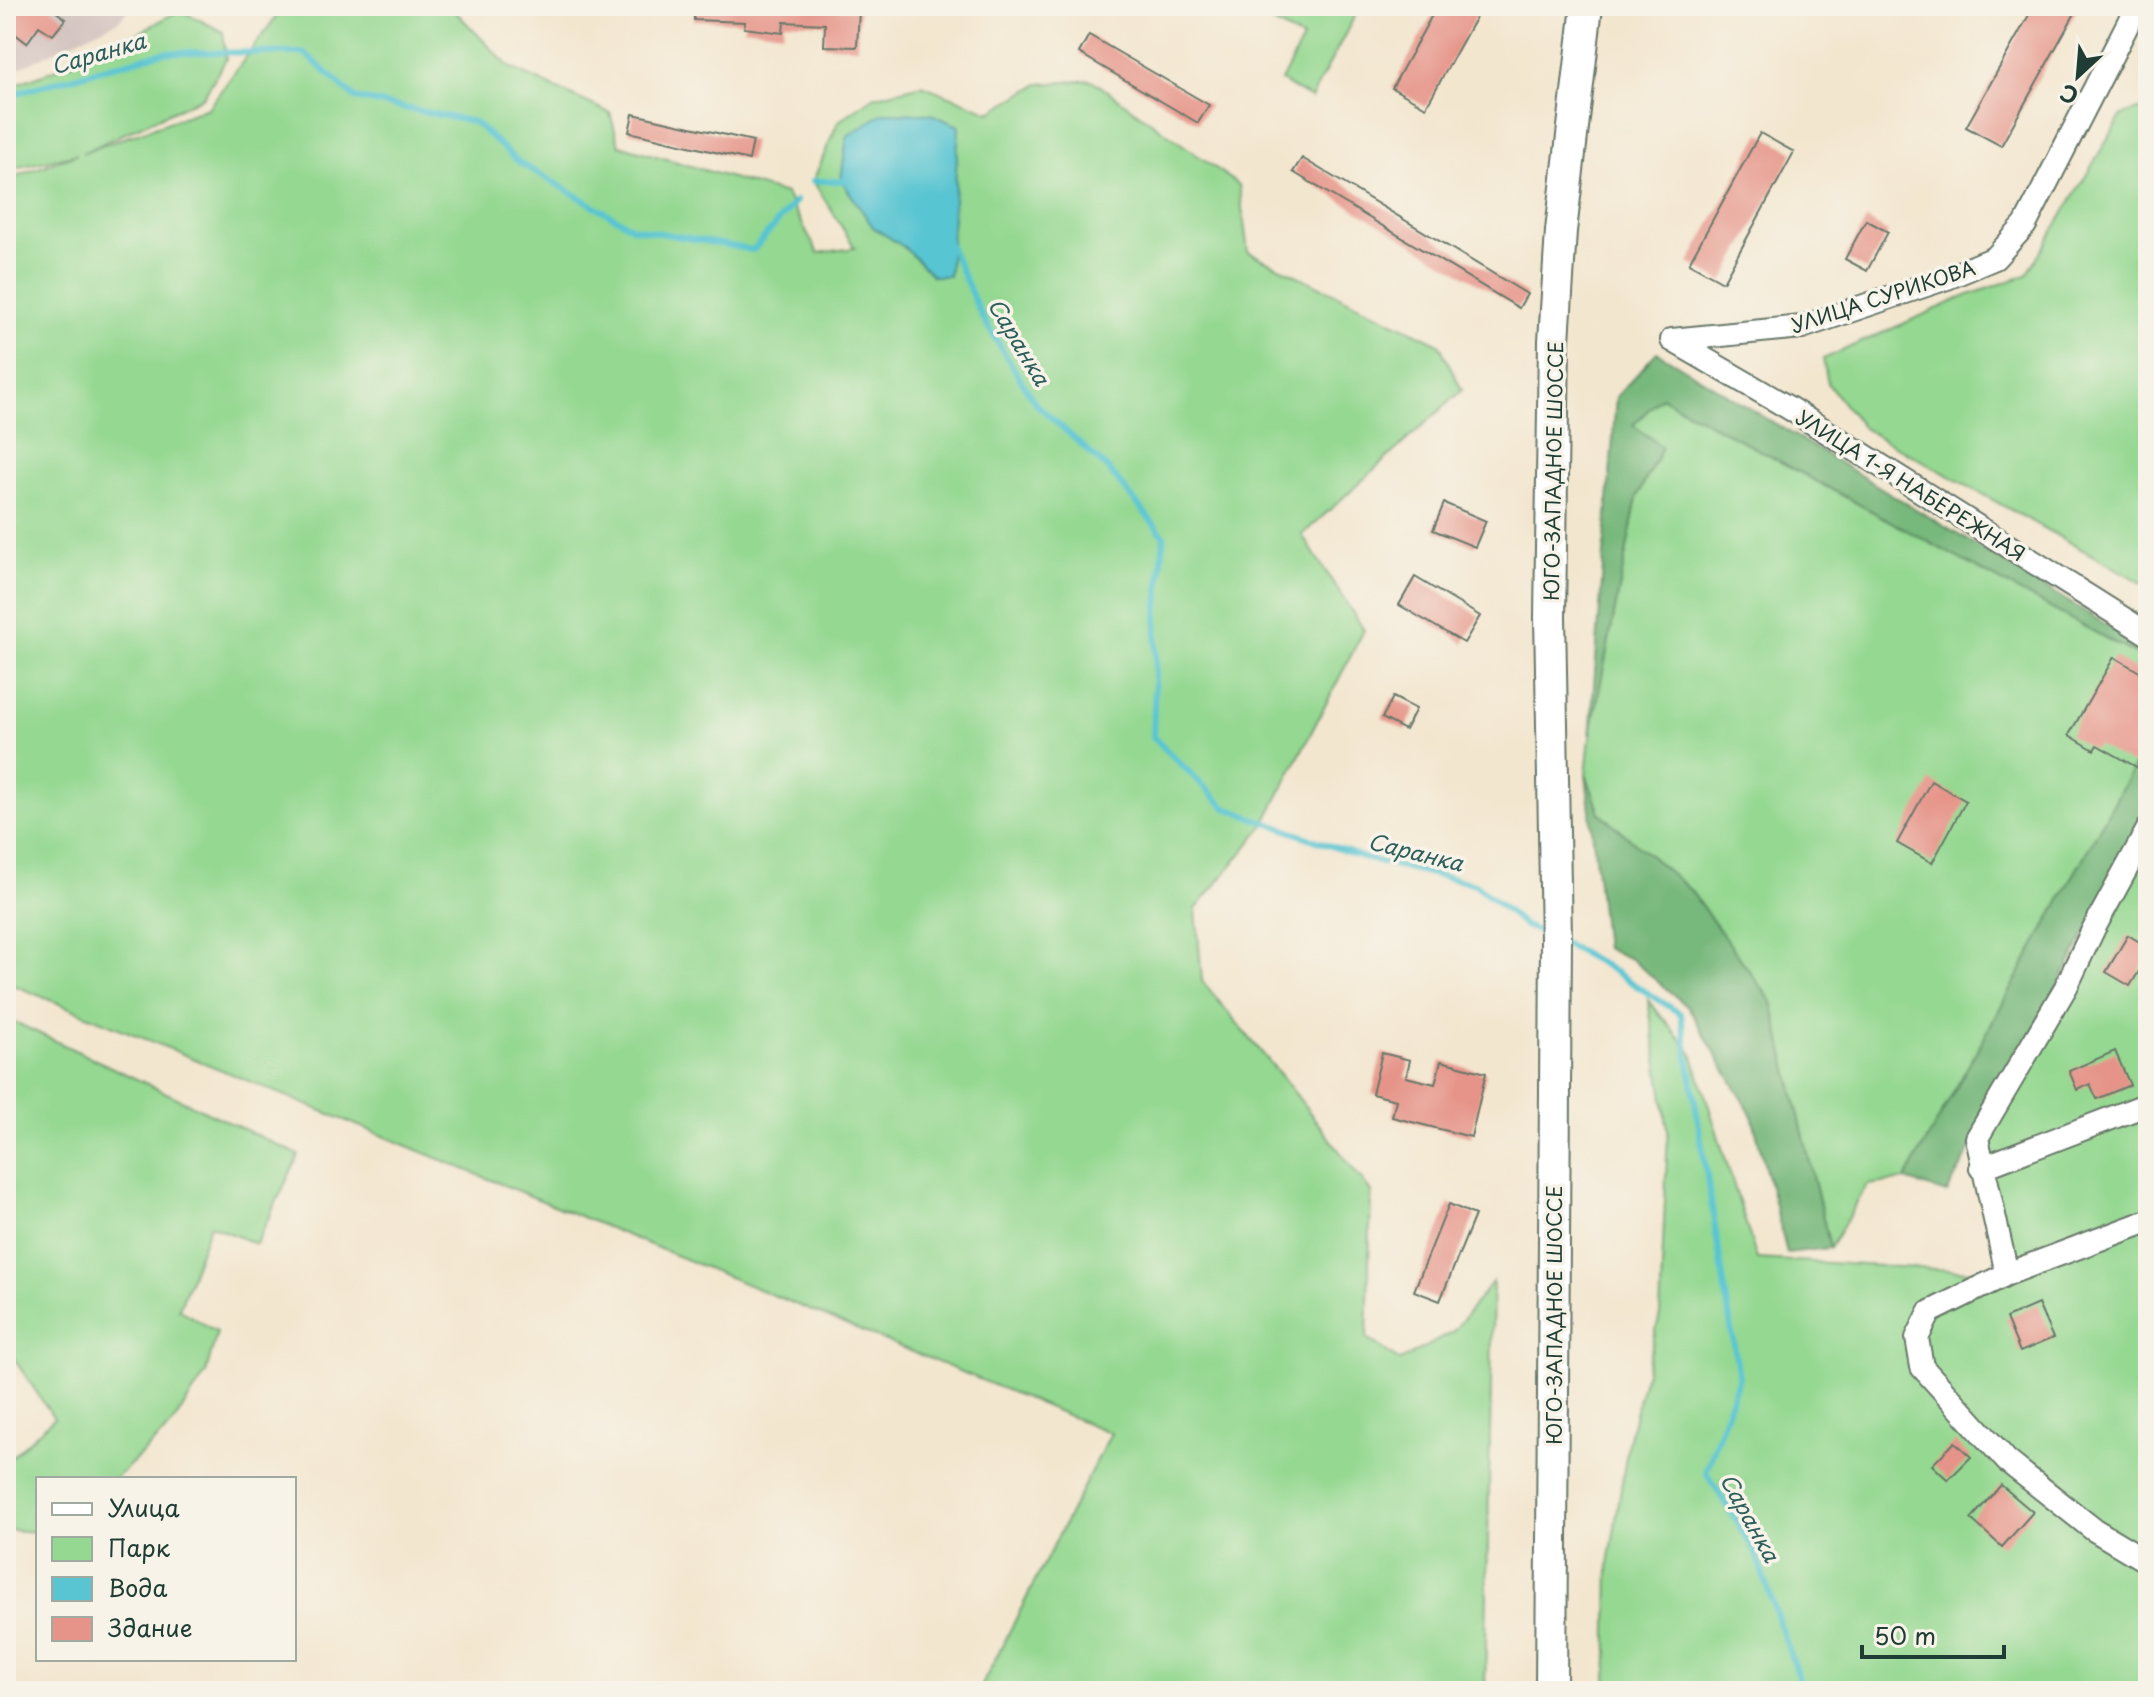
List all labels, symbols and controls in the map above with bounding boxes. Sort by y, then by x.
water label: Саранка [47,22,150,81]
north arrow [2038,36,2118,116]
text: С [2054,77,2083,114]
street label: УЛИЦА СУРИКОВА [1787,252,1979,340]
water label: Саранка [981,291,1060,392]
street label: ЮГО-ЗАПАДНОЕ ШОССЕ [1536,341,1570,601]
street label: УЛИЦА 1-Я НАБЕРЕЖНАЯ [1791,402,2031,568]
water label: Саранка [1365,823,1468,879]
street label: ЮГО-ЗАПАДНОЕ ШОССЕ [1539,1185,1569,1445]
water label: Саранка [1713,1467,1790,1568]
legend [36,1477,296,1661]
text: Улица [108,1489,180,1525]
text: Парк [108,1529,171,1565]
text: Вода [108,1569,167,1605]
text: Здание [108,1609,193,1645]
scale bar [1862,1609,2004,1659]
text: 50 m [1874,1617,1936,1653]

